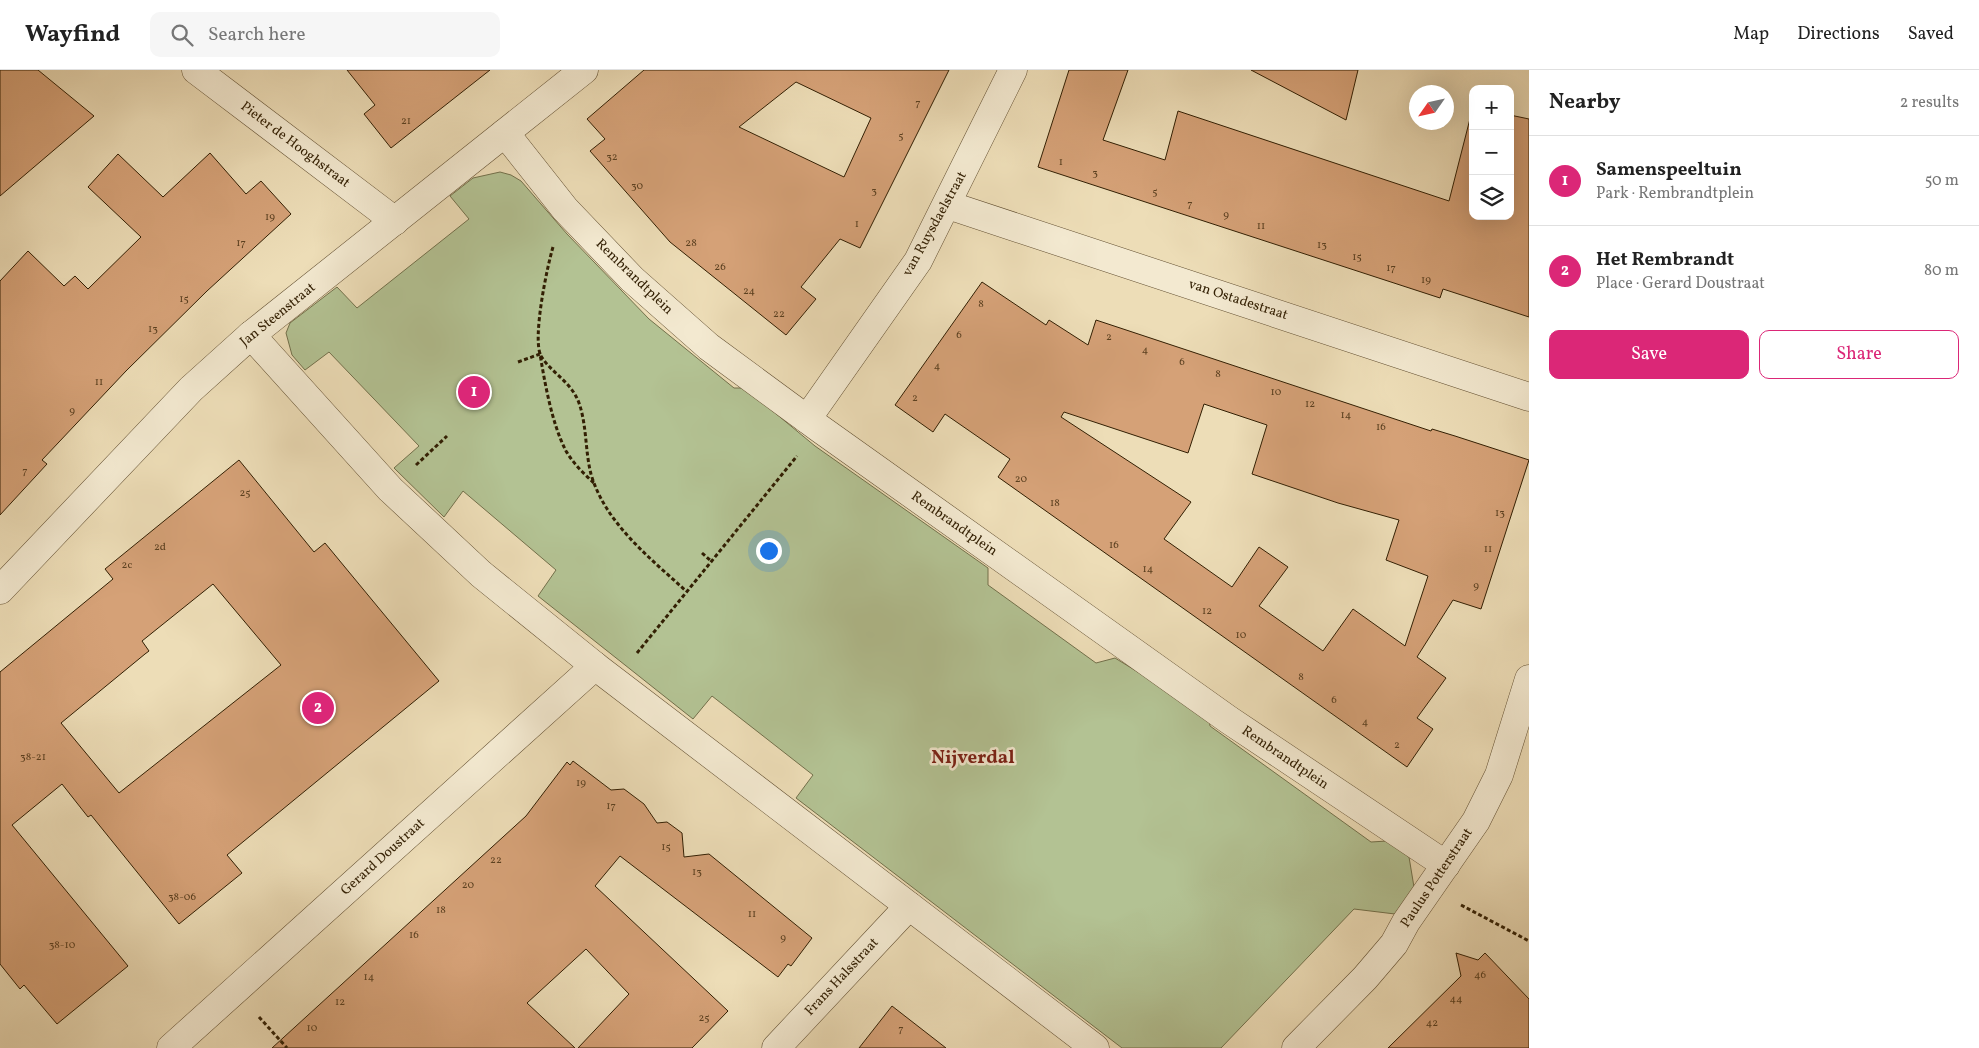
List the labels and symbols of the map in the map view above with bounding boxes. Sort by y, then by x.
north arrow [1409,85,1454,130]
house number: 7 [915,96,921,111]
street label: Pieter de Hooghstraat [236,97,354,193]
house number: 21 [401,114,411,129]
house number: 5 [898,129,904,144]
house number: 32 [606,150,618,165]
house number: 1 [1059,155,1063,170]
house number: 3 [1092,166,1098,181]
street label: van Ruysdaelstraat [898,168,972,280]
house number: 30 [631,179,643,194]
house number: 3 [871,184,877,199]
house number: 5 [1152,185,1158,200]
house number: 7 [1187,197,1193,212]
house number: 9 [1223,208,1229,223]
house number: 19 [265,210,275,225]
house number: 1 [855,217,859,232]
house number: 11 [1257,219,1265,234]
street label: Rembrandtplein [591,235,677,319]
house number: 17 [236,236,246,251]
house number: 28 [685,236,697,251]
house number: 13 [1317,238,1327,253]
house number: 15 [1352,250,1362,265]
house number: 26 [714,260,726,275]
house number: 17 [1386,261,1396,276]
house number: 19 [1421,273,1431,288]
street label: van Ostadestraat [1186,275,1290,325]
street label: Jan Steenstraat [236,279,320,351]
house number: 24 [743,284,755,299]
house number: 15 [179,292,189,307]
house number: 8 [978,297,984,312]
house number: 22 [773,307,785,322]
house number: 13 [148,322,158,337]
house number: 6 [956,328,962,343]
house number: 2 [1106,330,1112,345]
house number: 4 [1142,343,1149,358]
house number: 6 [1179,355,1185,370]
house number: 4 [934,359,941,374]
house number: 8 [1215,367,1221,382]
pin: 1 [458,373,490,411]
house number: 11 [95,375,103,390]
house number: 10 [1271,385,1282,400]
house number: 2 [912,391,918,406]
house number: 12 [1305,397,1315,412]
house number: 9 [69,404,75,419]
house number: 14 [1341,408,1352,423]
house number: 16 [1376,420,1386,435]
house number: 7 [22,464,28,479]
house number: 20 [1015,472,1028,487]
house number: 25 [239,486,251,501]
street label: Rembrandtplein [907,487,1001,561]
house number: 18 [1050,496,1060,511]
house number: 13 [1495,506,1505,521]
your location [756,538,782,564]
house number: 16 [1109,538,1119,553]
house number: 2d [154,540,166,555]
house number: 11 [1484,542,1492,557]
house number: 2c [122,558,132,573]
house number: 14 [1143,562,1154,577]
house number: 9 [1473,579,1479,594]
house number: 12 [1202,604,1212,619]
house number: 10 [1236,628,1247,643]
house number: 8 [1298,670,1304,685]
pin: 2 [302,689,334,727]
house number: 6 [1331,693,1337,708]
house number: 4 [1362,715,1369,730]
street label: Rembrandtplein [1238,722,1332,794]
house number: 2 [1394,738,1400,753]
district label: Nijverdal [931,745,1015,771]
house number: 38-21 [20,750,46,765]
house number: 19 [576,776,586,791]
house number: 17 [606,799,616,814]
street label: Gerard Doustraat [337,814,429,900]
street label: Paulus Potterstraat [1397,824,1478,932]
house number: 15 [661,840,671,855]
house number: 22 [490,853,502,868]
house number: 13 [692,865,702,880]
house number: 20 [462,878,475,893]
house number: 38-06 [168,890,197,905]
house number: 18 [436,903,446,918]
house number: 11 [748,907,756,922]
house number: 16 [409,928,419,943]
house number: 9 [780,931,786,946]
street label: Frans Halsstraat [801,934,883,1020]
house number: 38-10 [49,938,76,953]
house number: 46 [1474,968,1486,983]
house number: 14 [364,970,375,985]
house number: 44 [1449,992,1463,1007]
house number: 12 [335,995,345,1010]
house number: 25 [698,1011,710,1026]
house number: 42 [1426,1016,1438,1031]
house number: 10 [307,1021,318,1036]
house number: 7 [898,1022,904,1037]

